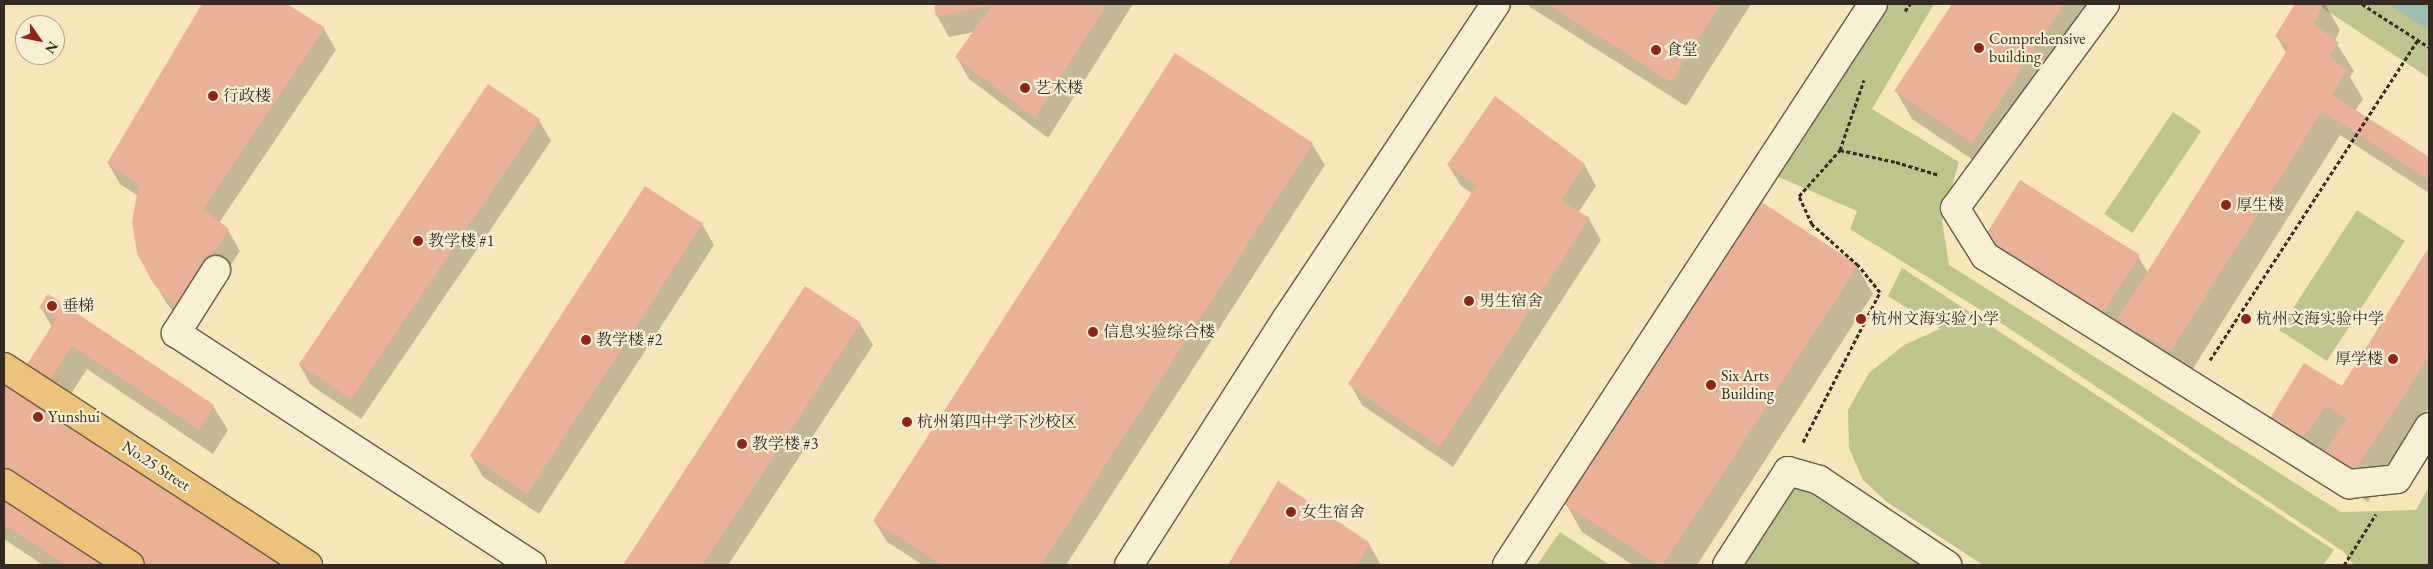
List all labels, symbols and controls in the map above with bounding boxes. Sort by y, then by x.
north arrow [15,15,65,65]
place label: Comprehensive building [1989,29,2085,67]
text: N [41,38,62,57]
place label: 食堂 [1666,40,1698,60]
marker: Comprehensive building [1973,42,1985,54]
marker: 食堂 [1650,44,1662,56]
place label: 艺术楼 [1035,78,1083,98]
marker: 艺术楼 [1019,82,1031,94]
place label: 行政楼 [223,86,271,106]
marker: 行政楼 [207,90,219,102]
place label: 厚生楼 [2236,195,2284,215]
marker: 厚生楼 [2220,199,2232,211]
place label: 教学楼 #1 [428,231,494,251]
marker: 教学楼 #1 [412,235,424,247]
place label: 男生宿舍 [1479,291,1543,311]
marker: 男生宿舍 [1463,295,1475,307]
place label: 垂梯 [62,296,94,316]
marker: 垂梯 [46,300,58,312]
place label: 杭州文海实验小学 [1871,309,1999,329]
place label: 杭州文海实验中学 [2256,309,2384,329]
marker: 杭州文海实验小学 [1855,313,1867,325]
marker: 杭州文海实验中学 [2240,313,2252,325]
place label: 信息实验综合楼 [1103,322,1215,342]
marker: 信息实验综合楼 [1087,326,1099,338]
place label: 教学楼 #2 [596,330,662,350]
marker: 教学楼 #2 [580,334,592,346]
place label: 厚学楼 [2335,349,2383,369]
marker: 厚学楼 [2387,353,2399,365]
place label: Six Arts Building [1721,366,1774,404]
marker: Six Arts Building [1705,379,1717,391]
place label: Yunshui [48,407,100,427]
marker: Yunshui [32,411,44,423]
place label: 杭州第四中学下沙校区 [917,412,1077,432]
marker: 杭州第四中学下沙校区 [901,416,913,428]
place label: 教学楼 #3 [752,434,818,454]
street label: No.25 Street [118,437,194,495]
marker: 教学楼 #3 [736,438,748,450]
place label: 女生宿舍 [1301,502,1365,522]
marker: 女生宿舍 [1285,506,1297,518]

